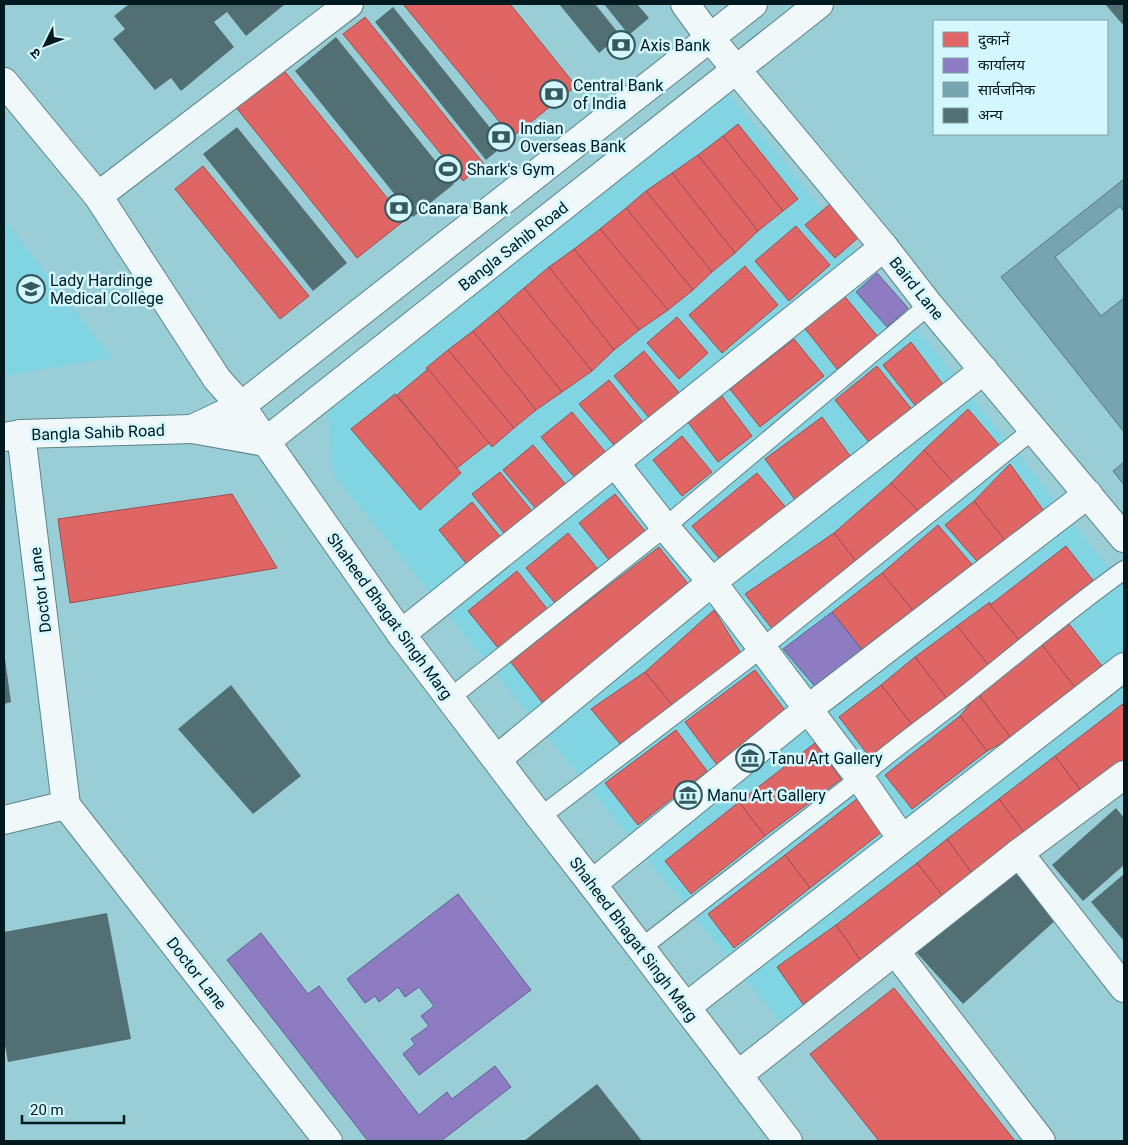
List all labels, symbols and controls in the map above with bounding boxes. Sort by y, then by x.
north arrow [20,20,70,70]
legend [933,20,1108,135]
bank icon: Axis Bank [606,30,636,60]
text: दुकानें [978,31,1010,50]
place label: Axis Bank [640,36,711,55]
text: उ [26,45,44,62]
text: कार्यालय [978,56,1025,74]
place label: Central Bank of India [573,76,664,113]
bank icon: Central Bank of India [539,79,569,109]
text: सार्वजनिक [978,81,1036,99]
text: अन्य [978,106,1003,124]
place label: Indian Overseas Bank [520,119,627,156]
bank icon: Indian Overseas Bank [486,122,516,152]
sports icon: Shark's Gym [433,154,463,184]
place label: Shark's Gym [467,160,554,179]
bank icon: Canara Bank [384,193,414,223]
street label: Bangla Sahib Road [455,198,572,295]
place label: Canara Bank [418,199,509,218]
street label: Baird Lane [885,253,948,324]
place label: Lady Hardinge Medical College [50,271,164,308]
school or university icon: Lady Hardinge Medical College [16,274,46,304]
street label: Bangla Sahib Road [31,421,165,444]
street label: Shaheed Bhagat Singh Marg [323,529,456,703]
street label: Doctor Lane [26,546,55,634]
museum icon: Tanu Art Gallery [735,743,765,773]
place label: Tanu Art Gallery [769,749,883,768]
museum icon: Manu Art Gallery [673,780,703,810]
place label: Manu Art Gallery [707,786,826,805]
street label: Shaheed Bhagat Singh Marg [566,853,702,1025]
street label: Doctor Lane [163,933,231,1013]
scale bar [22,1092,125,1124]
text: 20 m [30,1101,64,1119]

